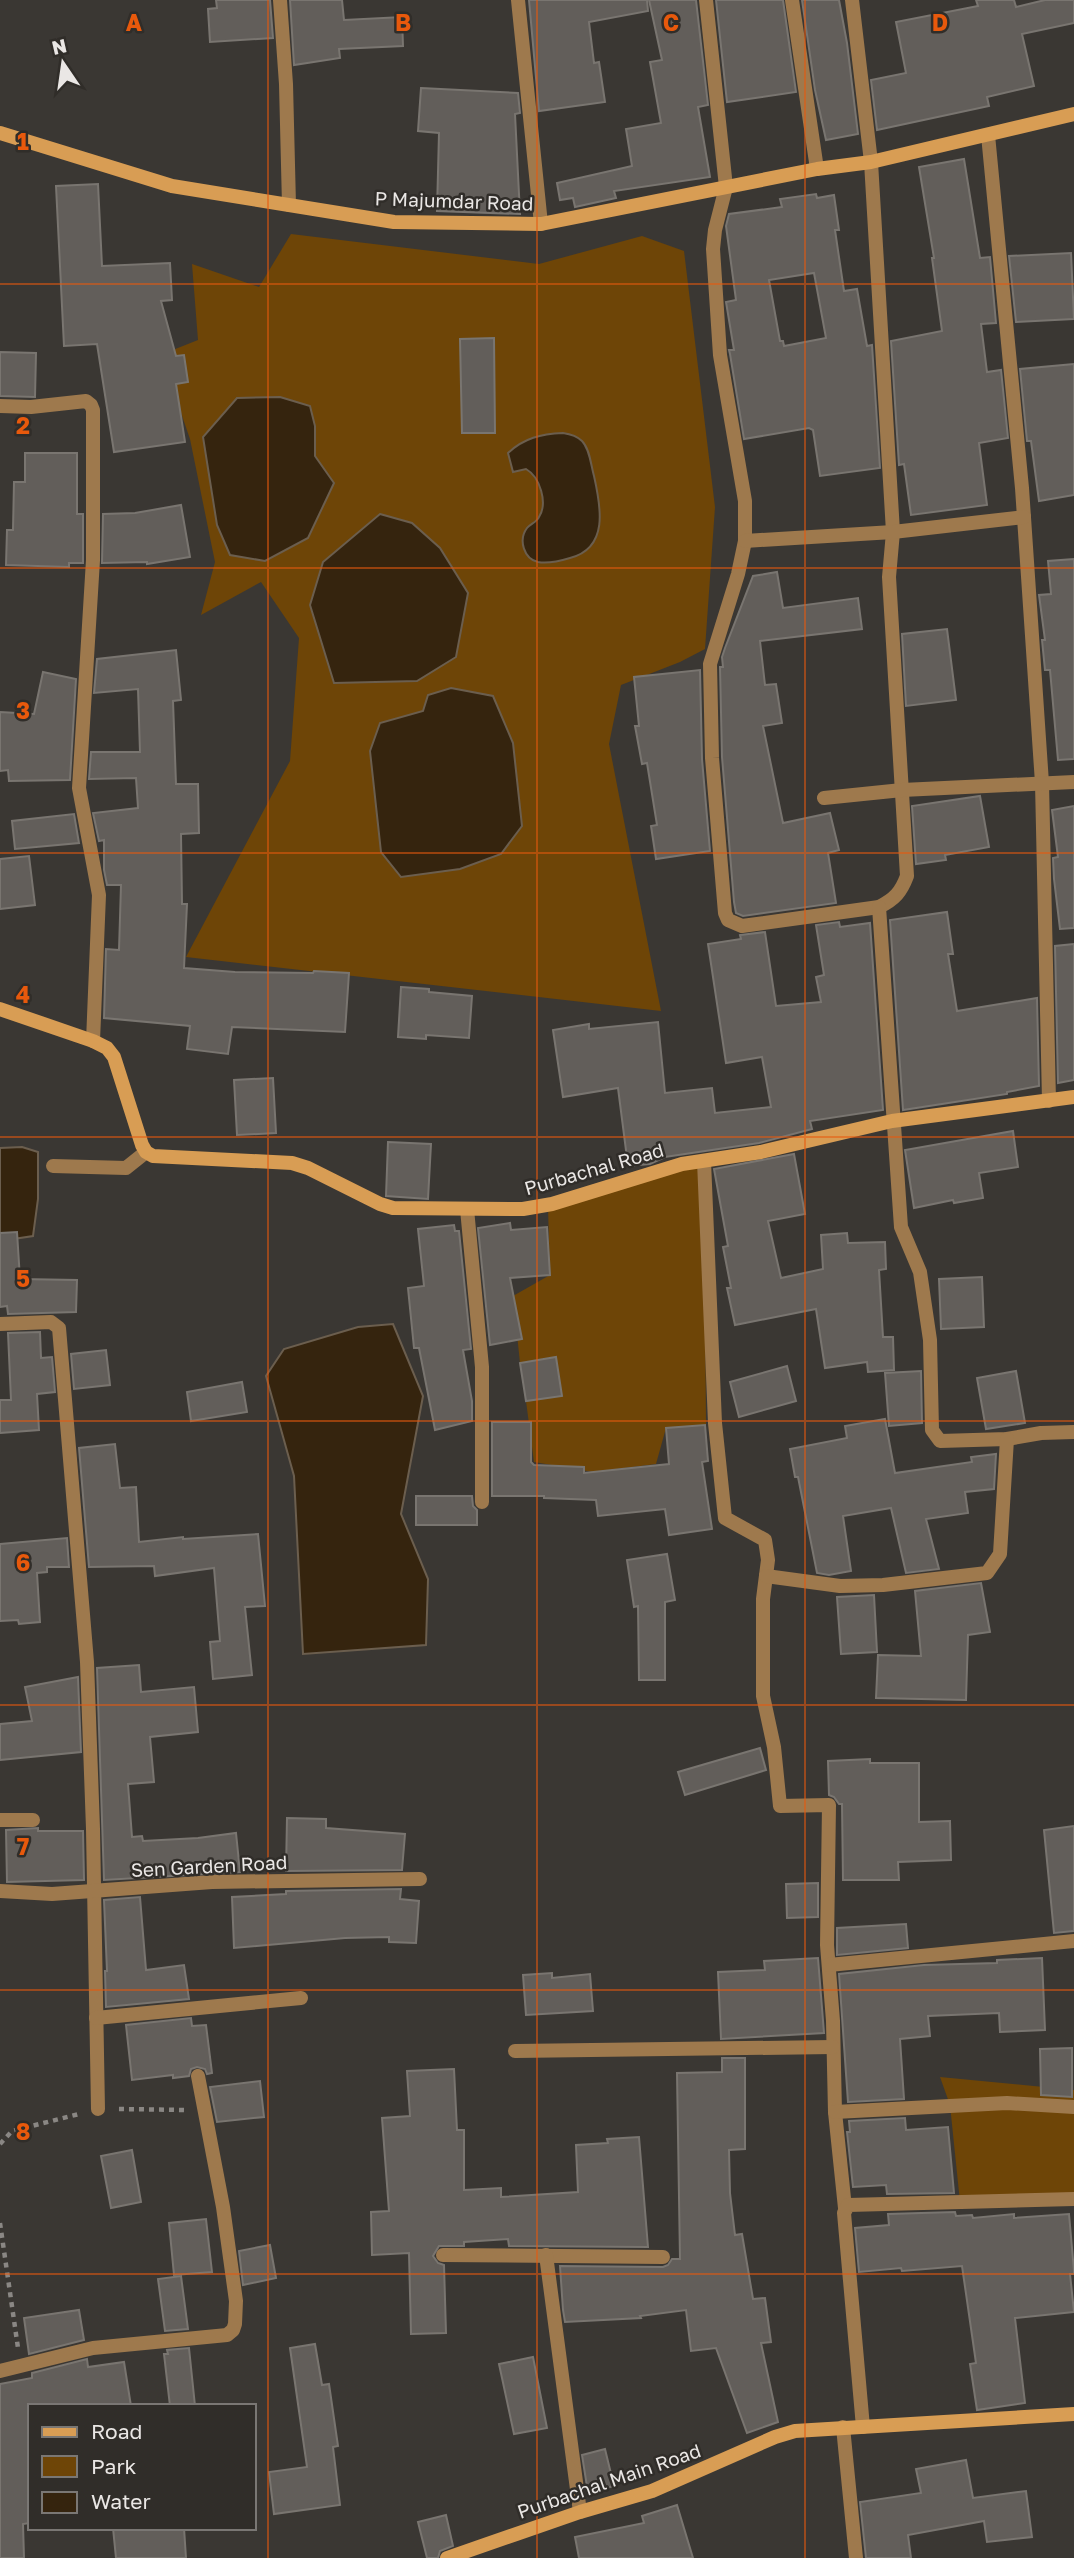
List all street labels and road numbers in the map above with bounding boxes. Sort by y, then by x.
street label: P Majumdar Road [374,186,534,215]
street label: Purbachal Road [522,1138,666,1199]
street label: Sen Garden Road [130,1850,288,1881]
street label: Purbachal Main Road [514,2438,704,2523]

